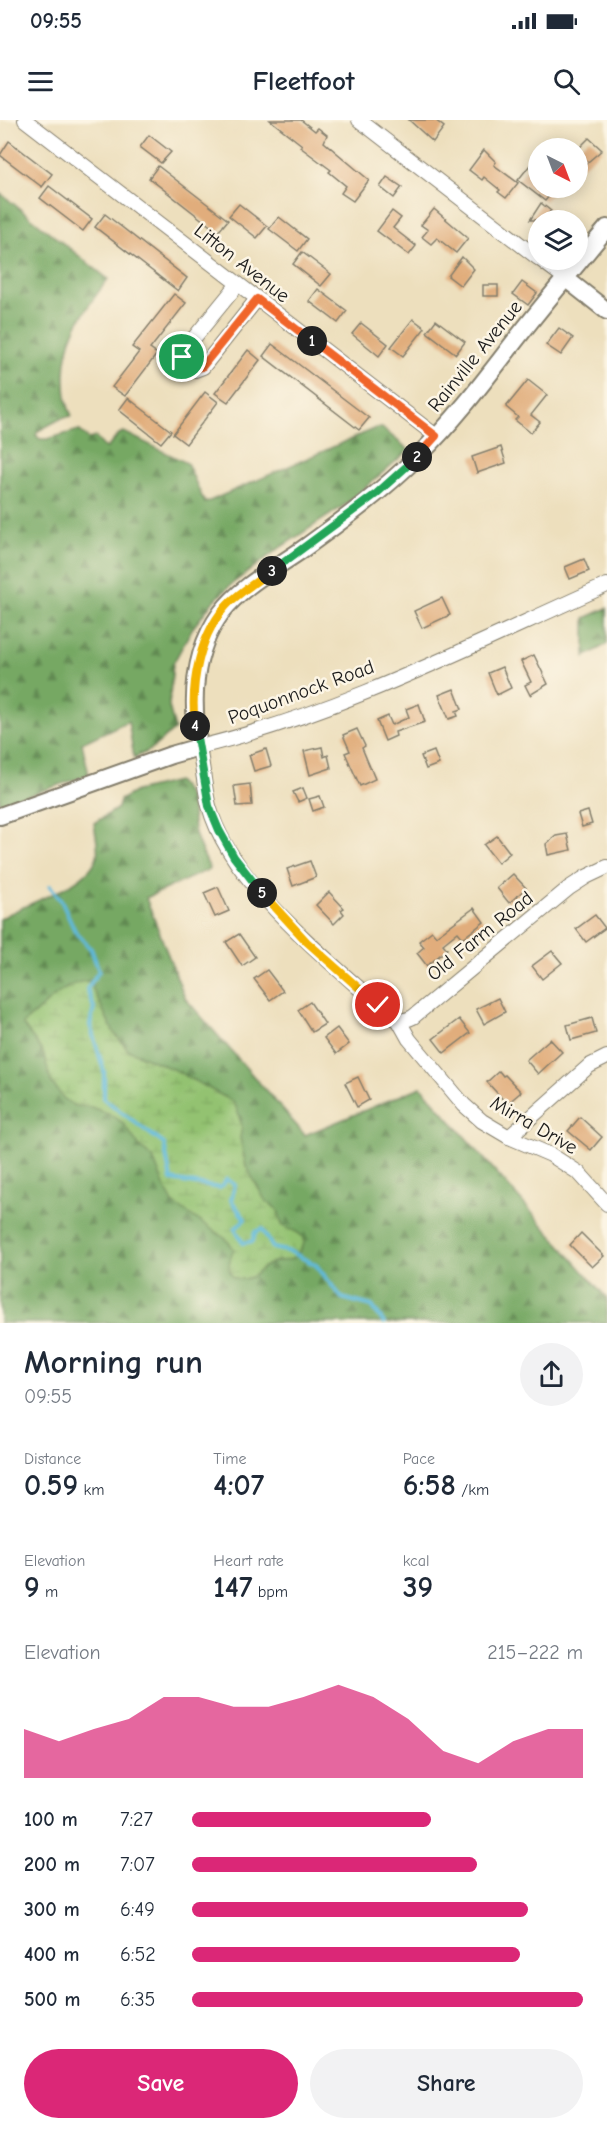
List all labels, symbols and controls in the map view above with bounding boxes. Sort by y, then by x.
text: 09:55 [30,8,82,34]
icon: menu [24,65,57,98]
icon: search [550,65,583,98]
text: Fleetfoot [252,66,355,97]
north arrow [528,138,588,198]
map controls [528,138,588,270]
button: layers [528,210,588,270]
street label: Litton Avenue [190,219,294,307]
street label: Rainville Avenue [423,296,527,416]
pin: 1 [297,326,327,356]
pin [156,331,207,382]
text: 1 [309,332,315,350]
icon: arrive [165,340,198,373]
pin: 2 [402,442,432,472]
text: 2 [413,448,421,466]
pin: 3 [257,556,287,586]
text: 3 [268,562,276,580]
street label: Poquonnock Road [225,655,377,729]
pin: 4 [180,711,210,741]
text: 4 [191,717,199,735]
pin: 5 [247,878,277,908]
text: 5 [258,884,266,902]
street label: Old Farm Road [422,886,538,986]
pin [352,979,403,1030]
icon: check [361,988,394,1021]
street label: Mirra Drive [486,1091,582,1159]
text: Morning run [24,1343,203,1381]
button: share [520,1343,583,1406]
text: 09:55 [24,1385,72,1408]
text: Distance [24,1450,81,1468]
text: Time [213,1450,247,1468]
text: Pace [403,1450,435,1468]
text: 0.59 [24,1468,78,1503]
text: 4:07 [213,1468,264,1503]
text: 6:58 [403,1468,456,1503]
text: km [78,1481,105,1499]
text: /km [456,1481,489,1499]
text: Elevation [24,1552,85,1570]
text: Heart rate [213,1552,284,1570]
text: kcal [403,1552,430,1570]
text: 9 [24,1570,40,1605]
text: 147 [213,1570,252,1605]
text: 39 [403,1570,433,1605]
text: m [40,1583,58,1601]
text: bpm [252,1583,288,1601]
text: Elevation [24,1641,101,1664]
text: 215–222 m [487,1641,583,1664]
text: 100 m [24,1808,78,1831]
text: 7:27 [120,1808,153,1831]
text: 200 m [24,1853,80,1876]
text: 7:07 [120,1853,155,1876]
text: 300 m [24,1898,80,1921]
text: 6:49 [120,1898,155,1921]
text: 400 m [24,1943,79,1966]
text: 6:52 [120,1943,156,1966]
text: 500 m [24,1988,81,2011]
text: 6:35 [120,1988,155,2011]
button: Save [24,2049,298,2118]
button: Share [310,2049,583,2118]

